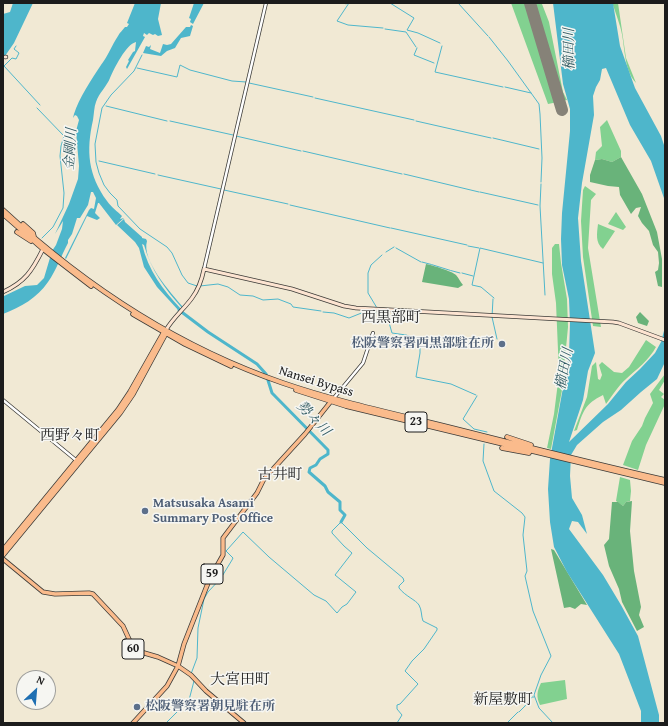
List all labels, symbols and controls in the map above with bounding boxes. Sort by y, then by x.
water label: 櫛田川 [561,28,579,70]
water label: 金剛川 [61,127,81,171]
district label: 西黒部町 [361,309,421,327]
place label: 松阪警察署西黒部駐在所 [351,336,494,352]
marker: 松阪警察署西黒部駐在所 [497,339,507,349]
water label: 櫛田川 [553,347,577,391]
street label: Nansei Bypass [277,363,355,401]
water label: 勢々川 [292,398,334,440]
road number: 23 [405,412,427,432]
district label: 西野々町 [40,427,100,445]
district label: 古井町 [258,466,302,484]
place label: Matsusaka Asami Summary Post Office [153,496,273,527]
marker: Matsusaka Asami Summary Post Office [140,506,150,516]
road number: 59 [201,564,223,584]
road number: 60 [122,639,144,659]
north arrow [16,670,56,710]
text: N [34,671,48,689]
district label: 大宮田町 [210,671,270,689]
district label: 新屋敷町 [473,691,533,709]
place label: 松阪警察署朝見駐在所 [145,699,275,715]
marker: 松阪警察署朝見駐在所 [132,702,142,712]

